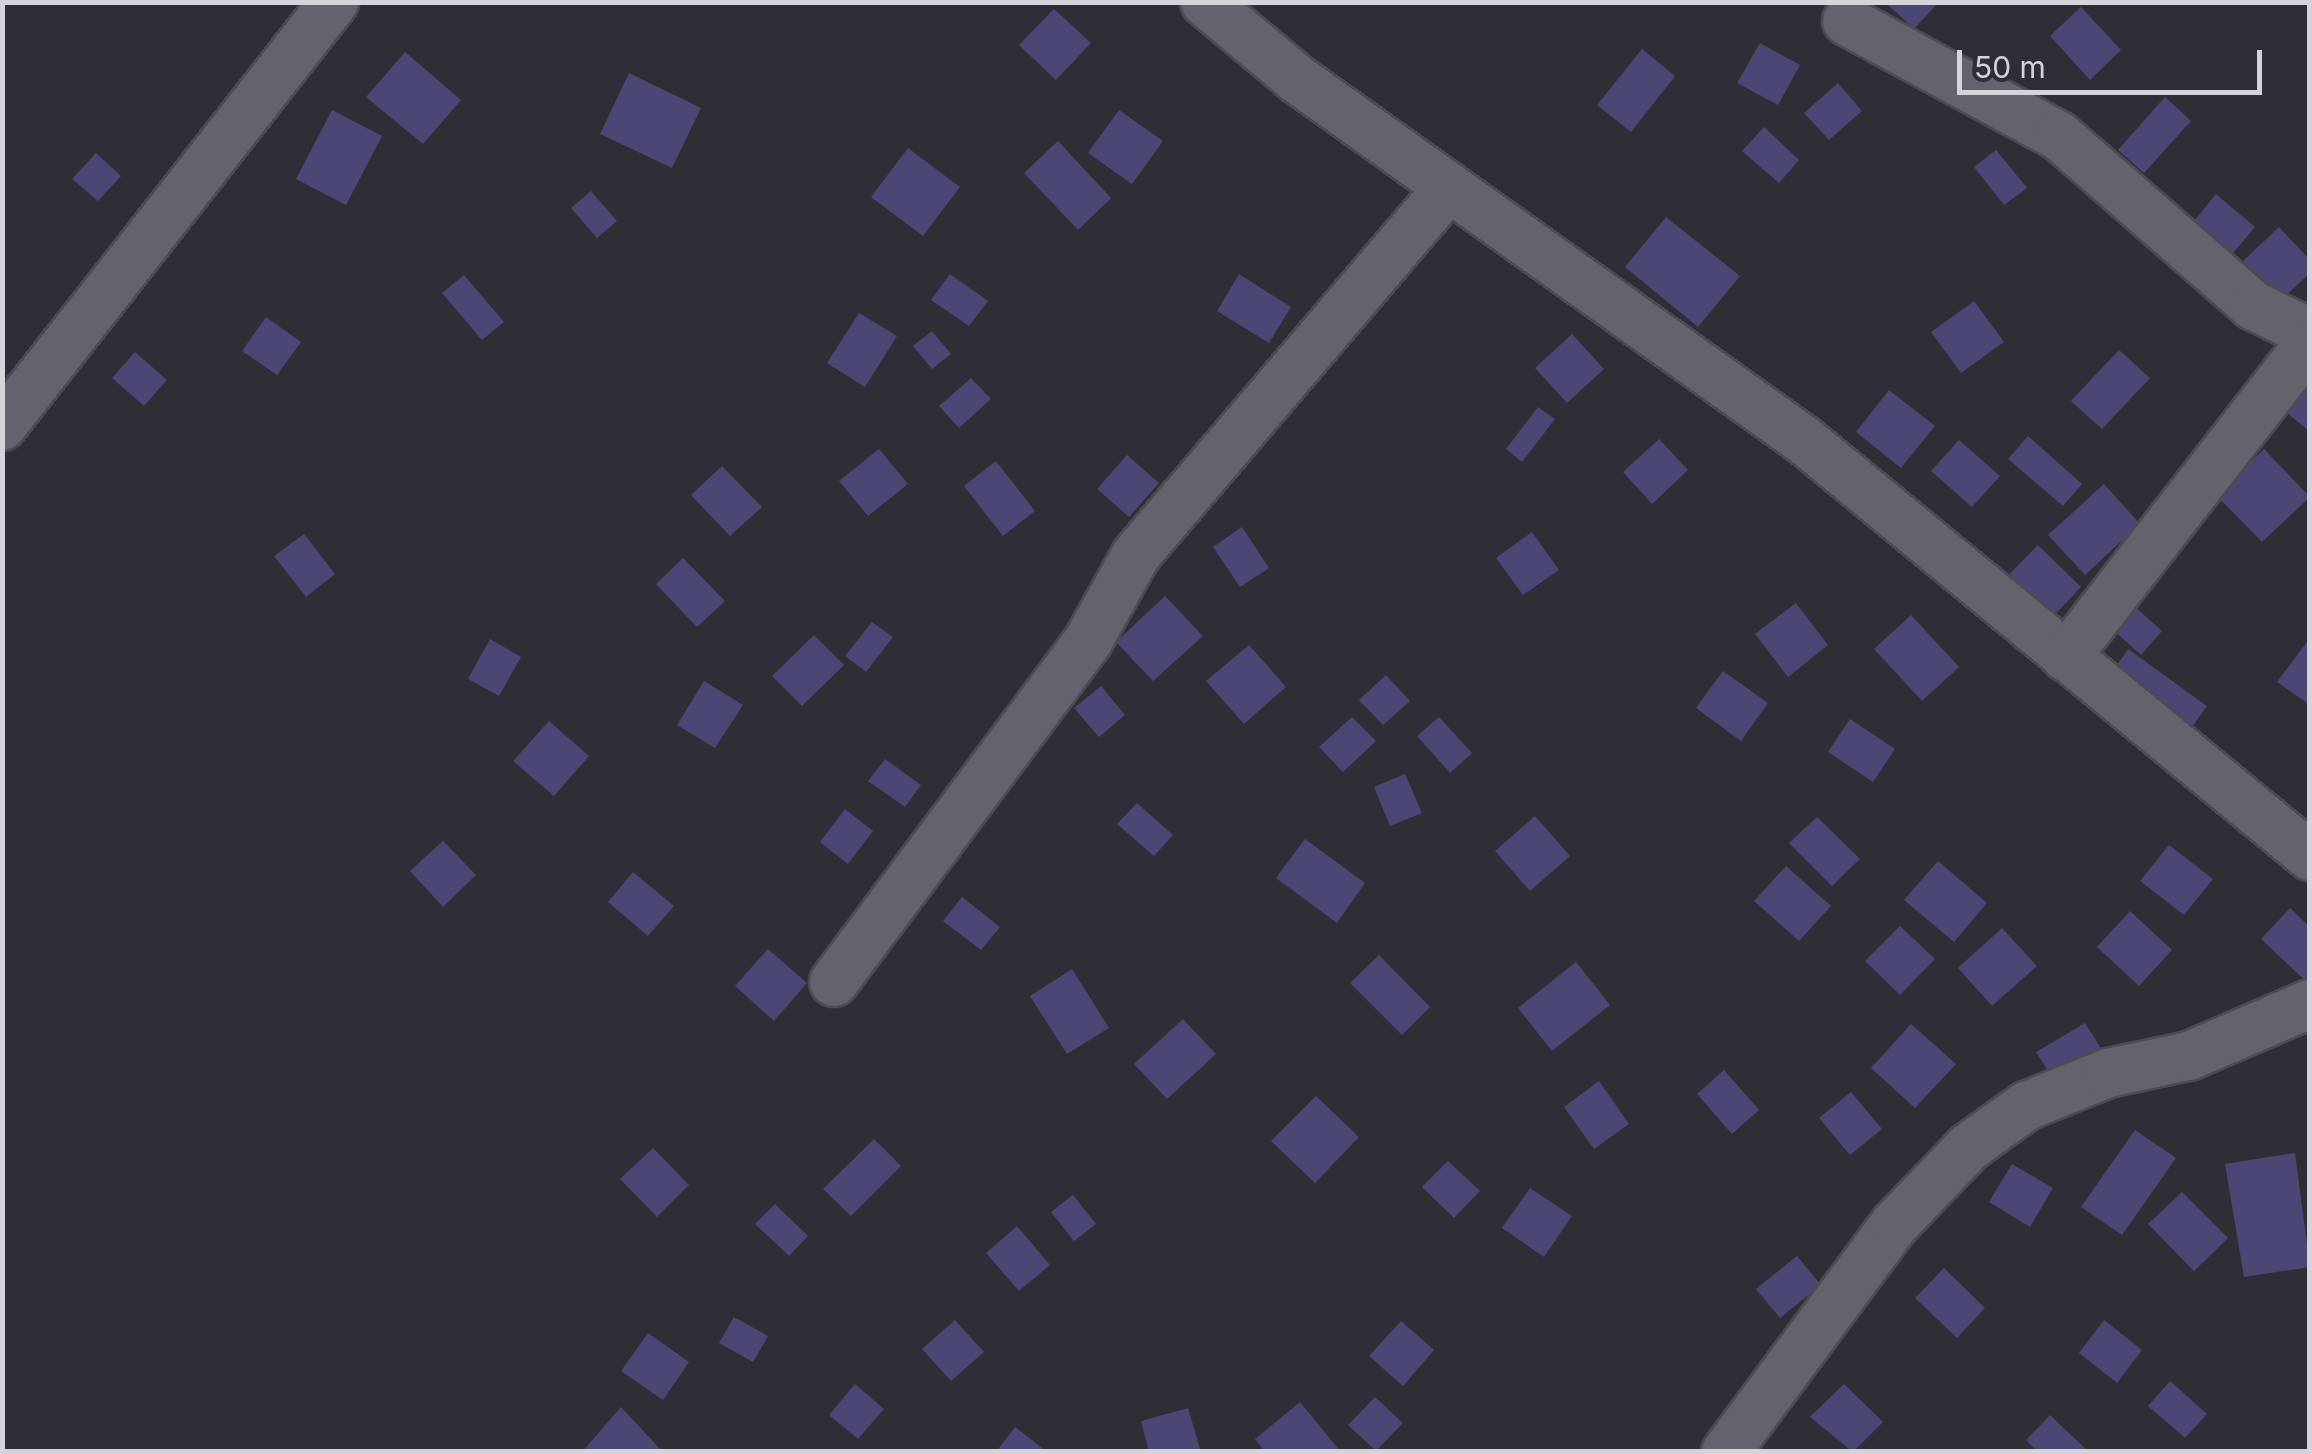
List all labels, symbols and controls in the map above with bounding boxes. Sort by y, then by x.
scale bar [1962,30,2267,92]
text: 50 m [1974,49,2046,85]

